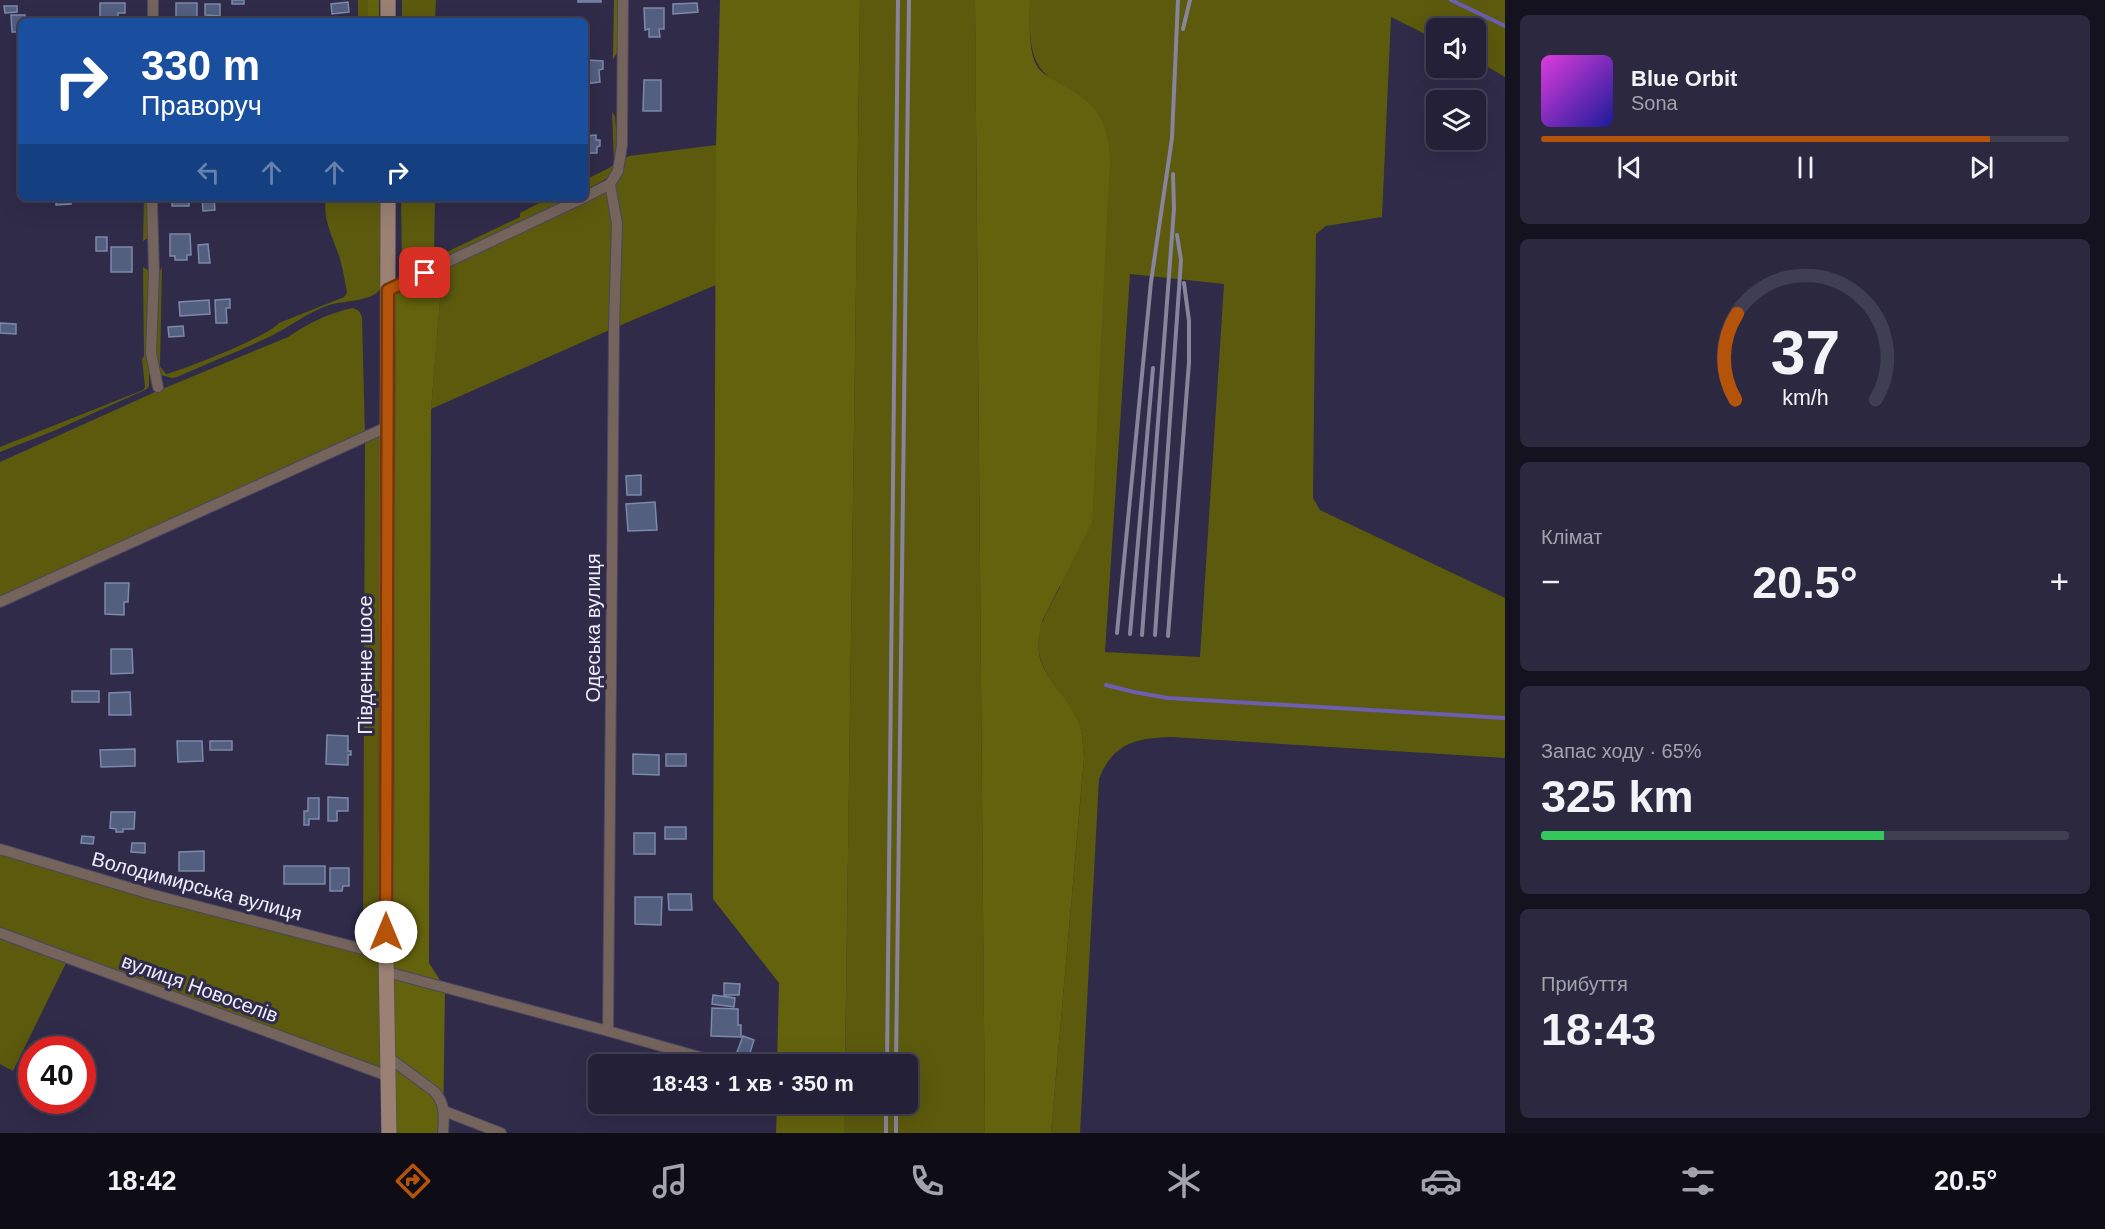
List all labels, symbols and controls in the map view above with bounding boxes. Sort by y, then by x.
map controls [1426,18,1486,150]
button: sound [1426,18,1486,78]
icon: right [42,42,120,120]
text: 330 m [141,42,260,89]
text: Blue Orbit [1631,66,1737,91]
button: layers [1426,90,1486,150]
text: Праворуч [141,91,262,121]
text: Sona [1631,92,1678,114]
icon: previous [1613,151,1646,184]
icon: pause [1789,151,1822,184]
icon: next [1965,151,1998,184]
icon: left [192,156,225,189]
icon: ahead [255,156,288,189]
icon: ahead [318,156,351,189]
icon: right [381,156,414,189]
pin [399,247,450,298]
icon: arrive [408,256,441,289]
text: 37 [1770,318,1840,387]
text: km/h [1782,386,1828,410]
text: Клімат [1541,526,1602,548]
street label: Одеська вулиця [582,553,604,703]
text: 20.5° [1752,557,1858,608]
text: − [1541,563,1560,600]
text: + [2050,563,2069,600]
street label: Південне шосе [354,595,376,735]
text: Запас ходу · 65% [1541,740,1702,762]
text: 325 km [1541,771,1694,822]
street label: Володимирська вулиця [90,847,304,925]
position arrow [354,900,418,964]
street label: вулиця Новоселів [119,949,281,1027]
text: Прибуття [1541,973,1628,995]
text: 18:43 [1541,1004,1656,1055]
speed limit sign: 40 [18,1036,96,1114]
text: 18:43 · 1 хв · 350 m [652,1071,854,1096]
icon: directions [392,1160,434,1202]
icon: music [649,1160,691,1202]
icon: phone [906,1160,948,1202]
icon: climate [1163,1160,1205,1202]
icon: car [1420,1160,1462,1202]
icon: filters [1677,1160,1719,1202]
text: 18:42 [108,1166,177,1196]
text: 20.5° [1934,1166,1997,1196]

